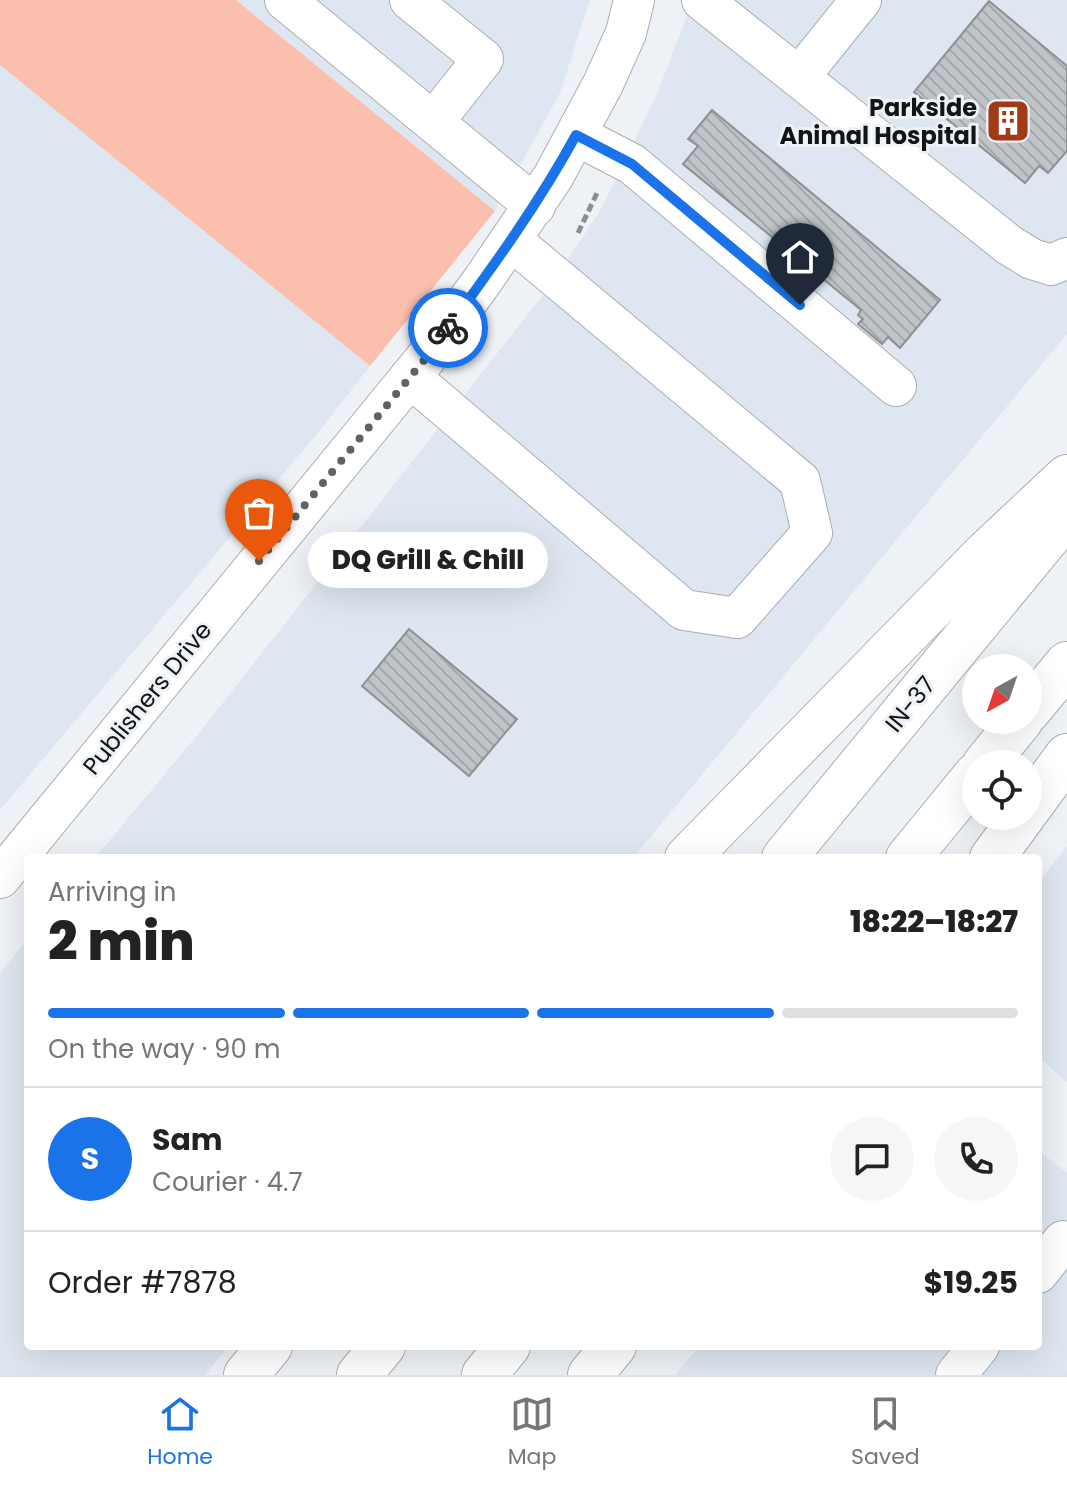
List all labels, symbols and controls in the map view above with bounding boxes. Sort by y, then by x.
place label: Parkside Animal Hospital [779,91,977,152]
building icon: Parkside Animal Hospital [984,97,1032,145]
pin [766,223,834,305]
icon: home [778,235,822,279]
courier [408,288,488,368]
icon: bike [426,306,470,350]
pin [225,479,293,561]
icon: bag [237,491,281,535]
callout: DQ Grill & Chill [307,533,547,589]
text: DQ Grill & Chill [332,542,524,578]
street label: Publishers Drive [75,615,219,781]
north arrow [962,654,1042,734]
map controls [962,654,1042,830]
street label: IN-37 [877,669,943,739]
button: locate [962,750,1042,830]
text: Arriving in [48,874,177,910]
text: 18:22–18:27 [850,900,1018,943]
text: 2 min [48,905,195,978]
text: On the way · 90 m [48,1031,281,1067]
button: chat [830,1117,914,1201]
button: phone [934,1117,1018,1201]
text: Sam [152,1118,223,1161]
text: S [81,1137,99,1180]
text: Courier · 4.7 [152,1164,303,1200]
text: Order #7878 [48,1261,237,1304]
text: $19.25 [923,1261,1018,1304]
tab: Home [147,1392,213,1473]
tab: Map [508,1392,556,1473]
tab: Saved [851,1392,920,1473]

